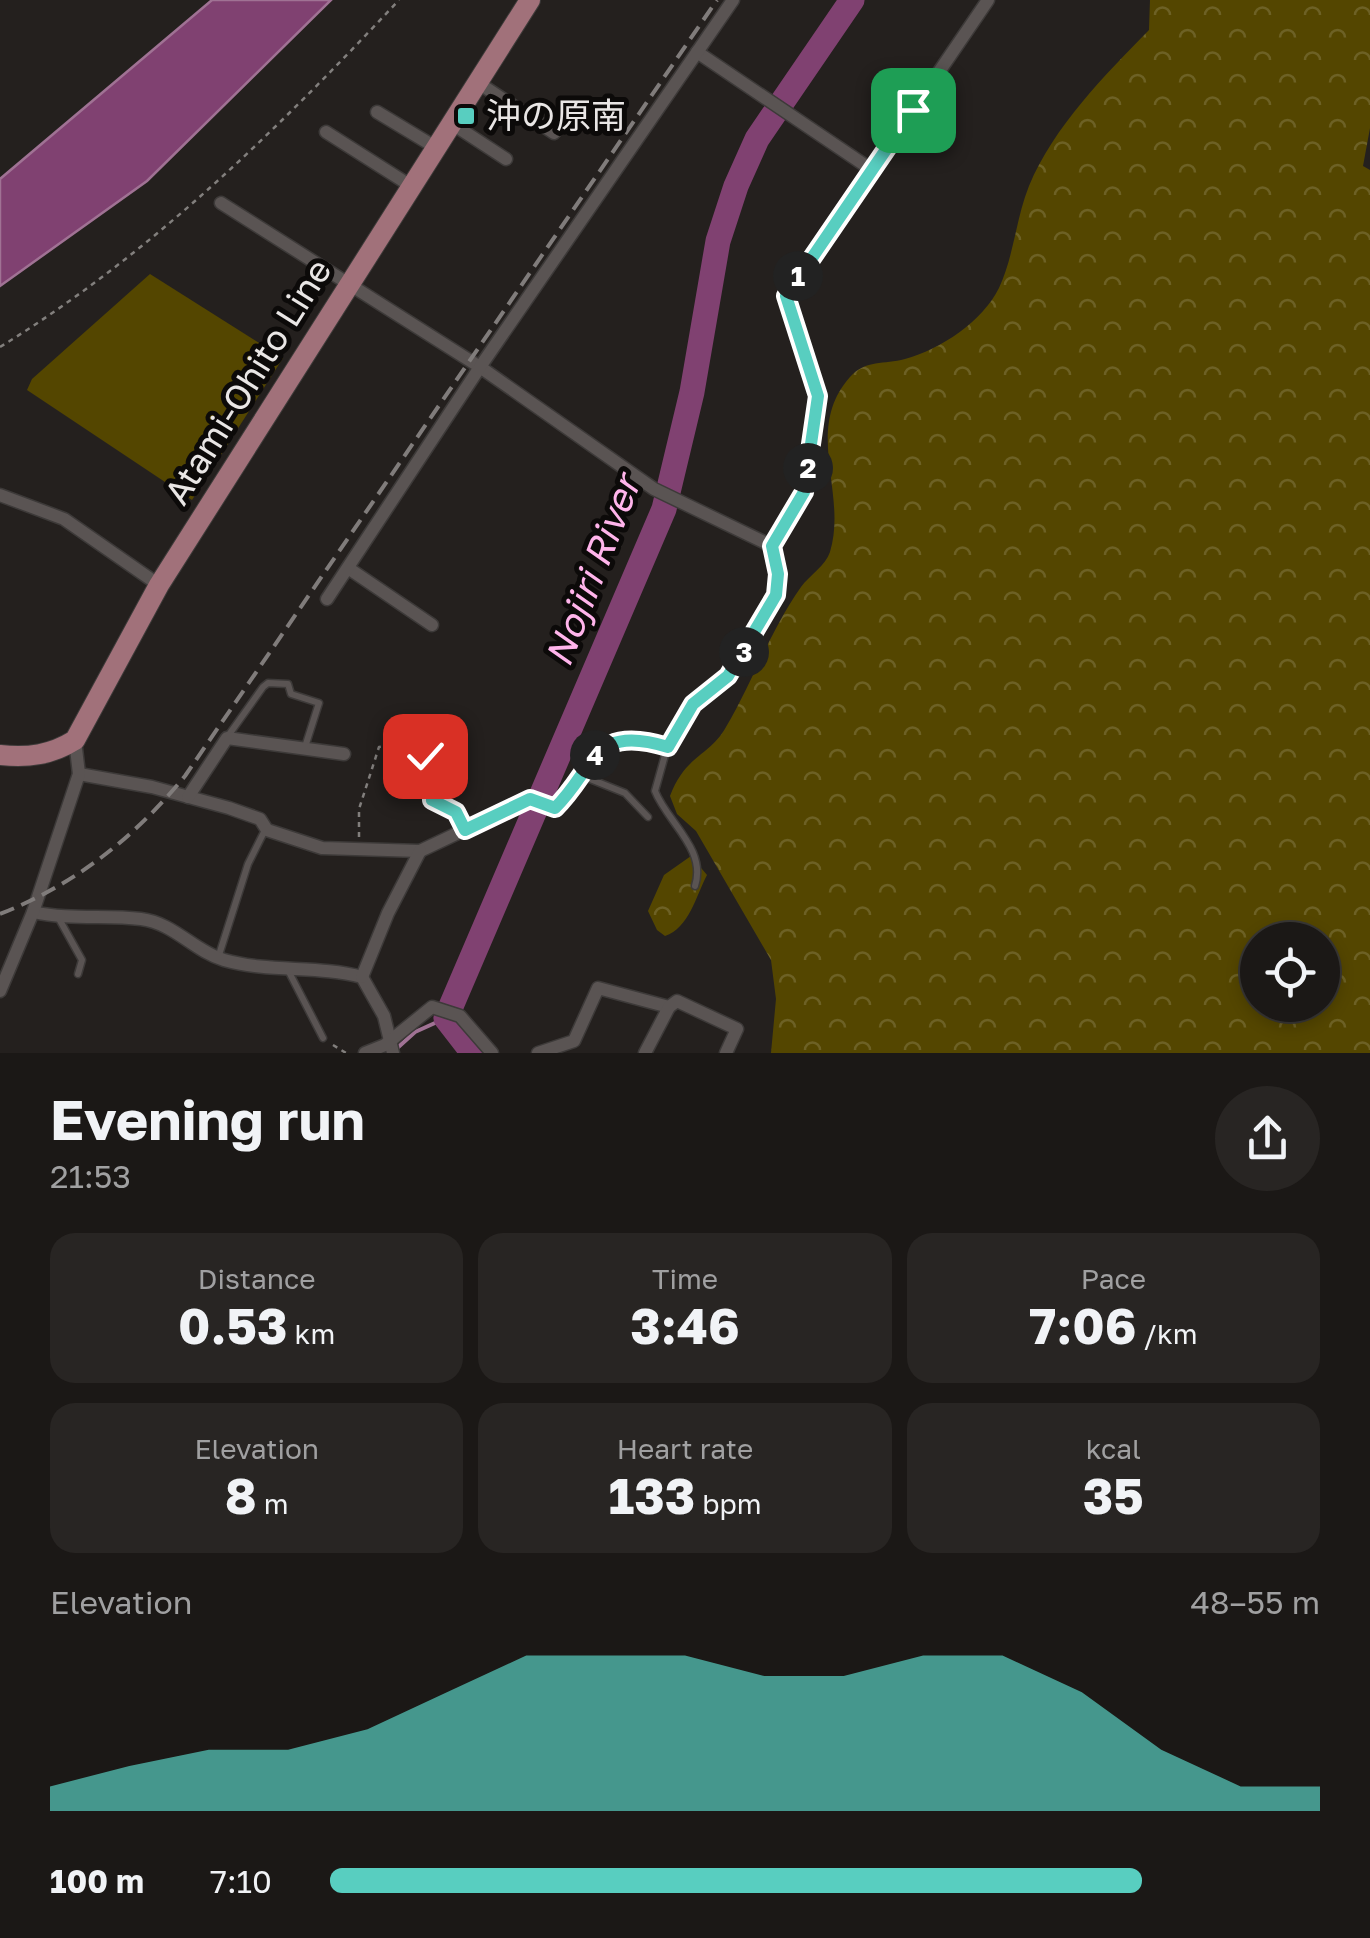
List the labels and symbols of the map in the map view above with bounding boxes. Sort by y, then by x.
pin [871,68,956,153]
place label: 沖の原南 [486,94,626,136]
marker: 沖の原南 [455,105,477,127]
street label: Atami-Ohito Line [155,251,339,512]
pin: 1 [773,251,823,301]
pin: 2 [783,443,833,493]
water label: Nojiri River [535,464,650,672]
pin: 3 [719,627,769,677]
pin [383,714,468,799]
pin: 4 [570,730,620,780]

